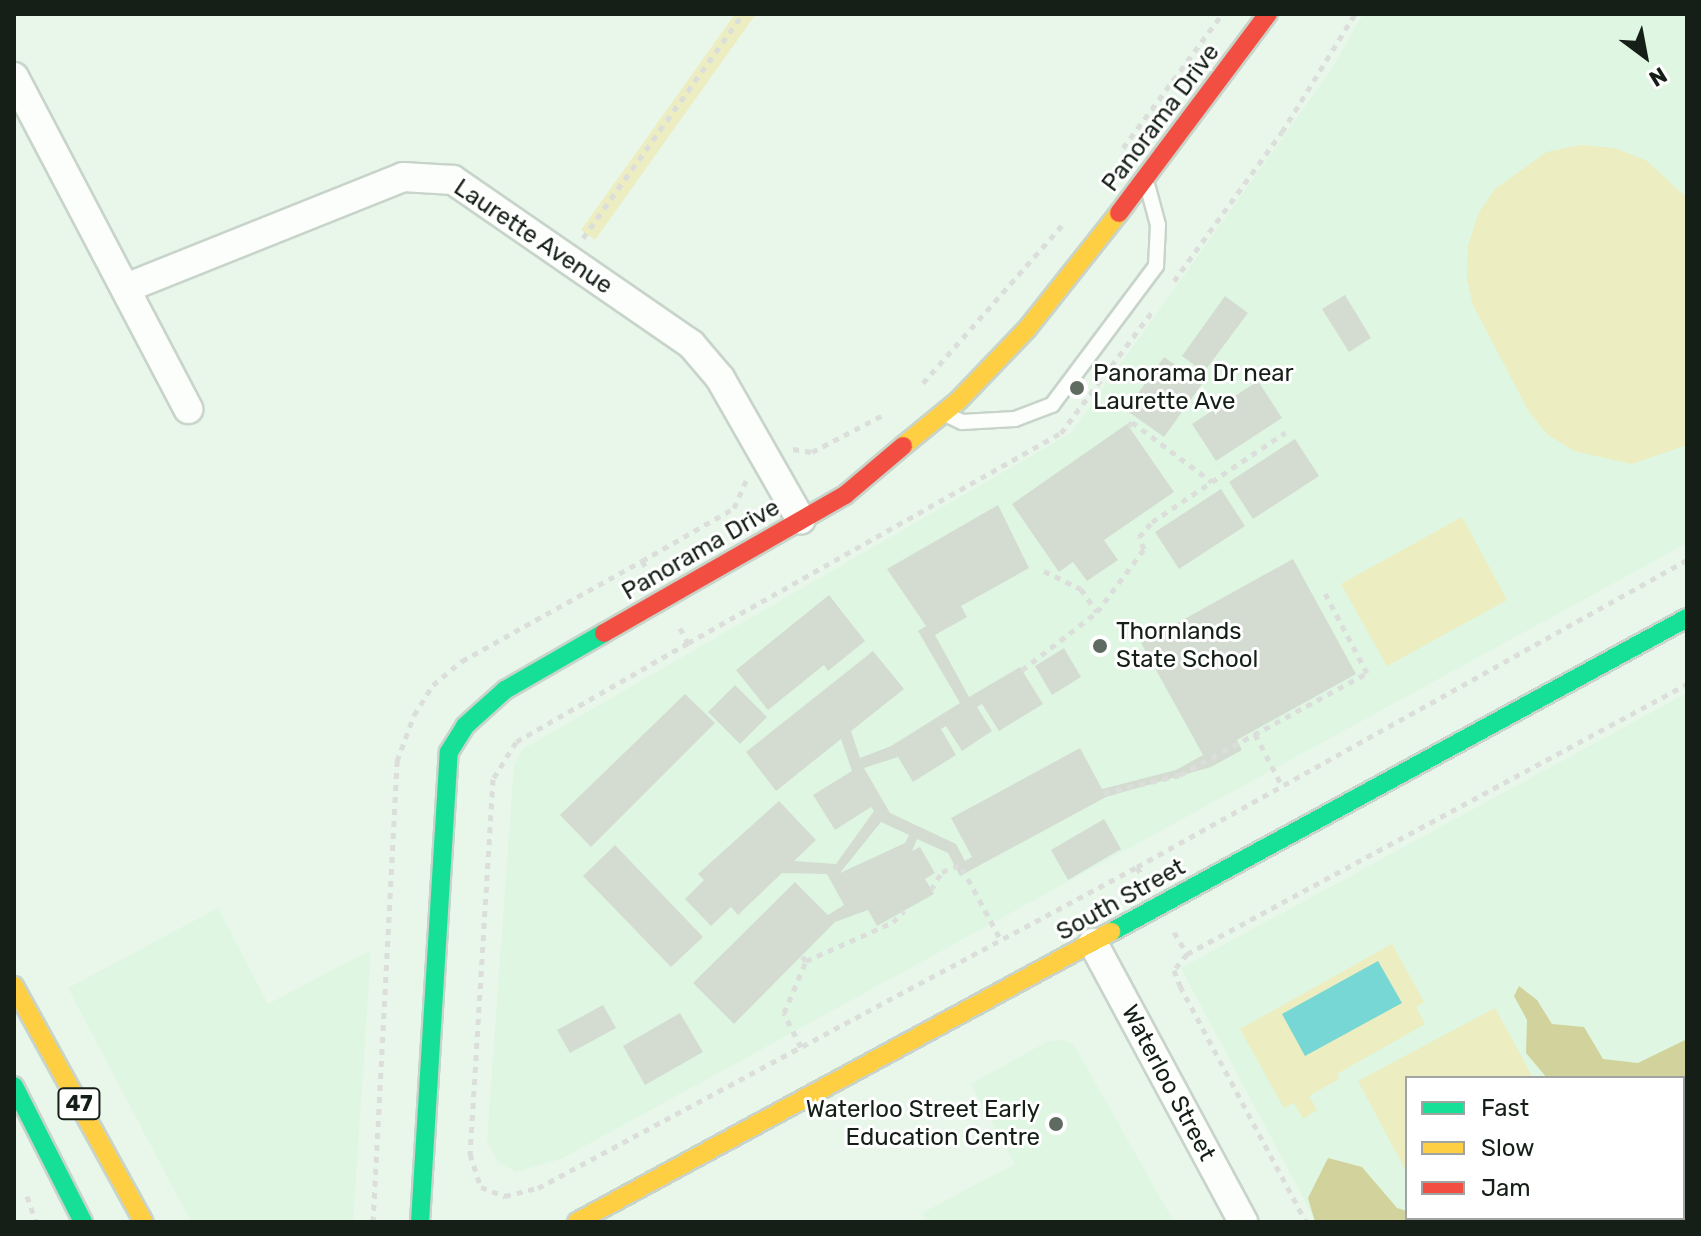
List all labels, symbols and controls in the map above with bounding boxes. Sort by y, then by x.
north arrow [1605,16,1685,96]
street label: Panorama Drive [1096,39,1226,197]
text: N [1644,61,1672,92]
street label: Laurette Avenue [448,173,618,301]
place label: Panorama Dr near Laurette Ave [1093,360,1294,416]
marker: Panorama Dr near Laurette Ave [1068,379,1086,397]
street label: Panorama Drive [617,493,785,607]
place label: Thornlands State School [1116,618,1258,674]
marker: Thornlands State School [1091,637,1109,655]
street label: South Street [1052,853,1190,947]
street label: Waterloo Street [1115,1000,1221,1166]
legend [1405,1076,1685,1220]
road number: 47 [57,1086,101,1122]
text: Fast [1481,1094,1529,1122]
place label: Waterloo Street Early Education Centre [806,1096,1040,1152]
marker: Waterloo Street Early Education Centre [1047,1115,1065,1133]
text: Slow [1481,1134,1534,1162]
text: Jam [1481,1174,1531,1202]

